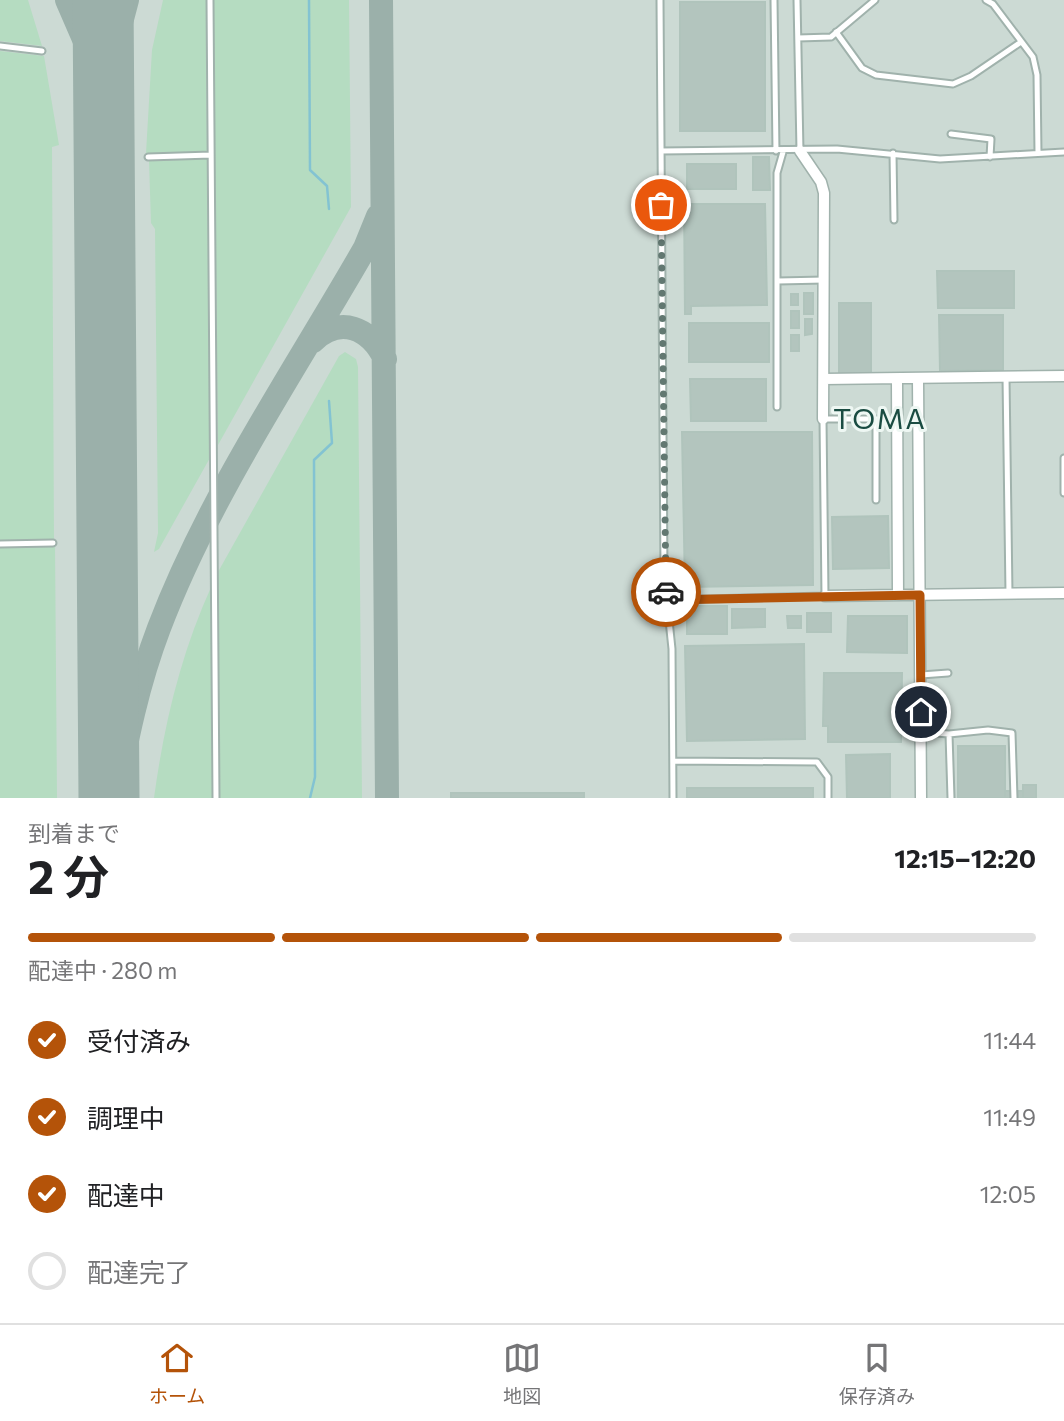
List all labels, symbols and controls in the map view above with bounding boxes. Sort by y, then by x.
pin [631,175,691,235]
icon: bag [642,186,680,224]
district label: TOMA [833,401,927,435]
courier [631,557,701,627]
icon: car [647,573,685,611]
pin [891,682,951,742]
icon: home [902,693,940,731]
text: 到着まで [28,819,120,847]
text: 12:15–12:20 [894,842,1036,873]
text: 2 分 [28,847,109,903]
text: 配達中 · 280 m [28,956,177,984]
icon: check [28,1021,66,1059]
text: 受付済み [87,1025,191,1056]
text: 11:44 [983,1026,1036,1054]
icon: check [28,1098,66,1136]
text: 調理中 [87,1102,165,1133]
text: 11:49 [983,1103,1036,1131]
icon: check [28,1175,66,1213]
text: 配達中 [87,1179,165,1210]
text: 12:05 [980,1180,1036,1208]
text: 配達完了 [87,1256,191,1287]
tab: ホーム [149,1339,205,1408]
tab: 地図 [503,1339,541,1408]
tab: 保存済み [839,1339,915,1408]

